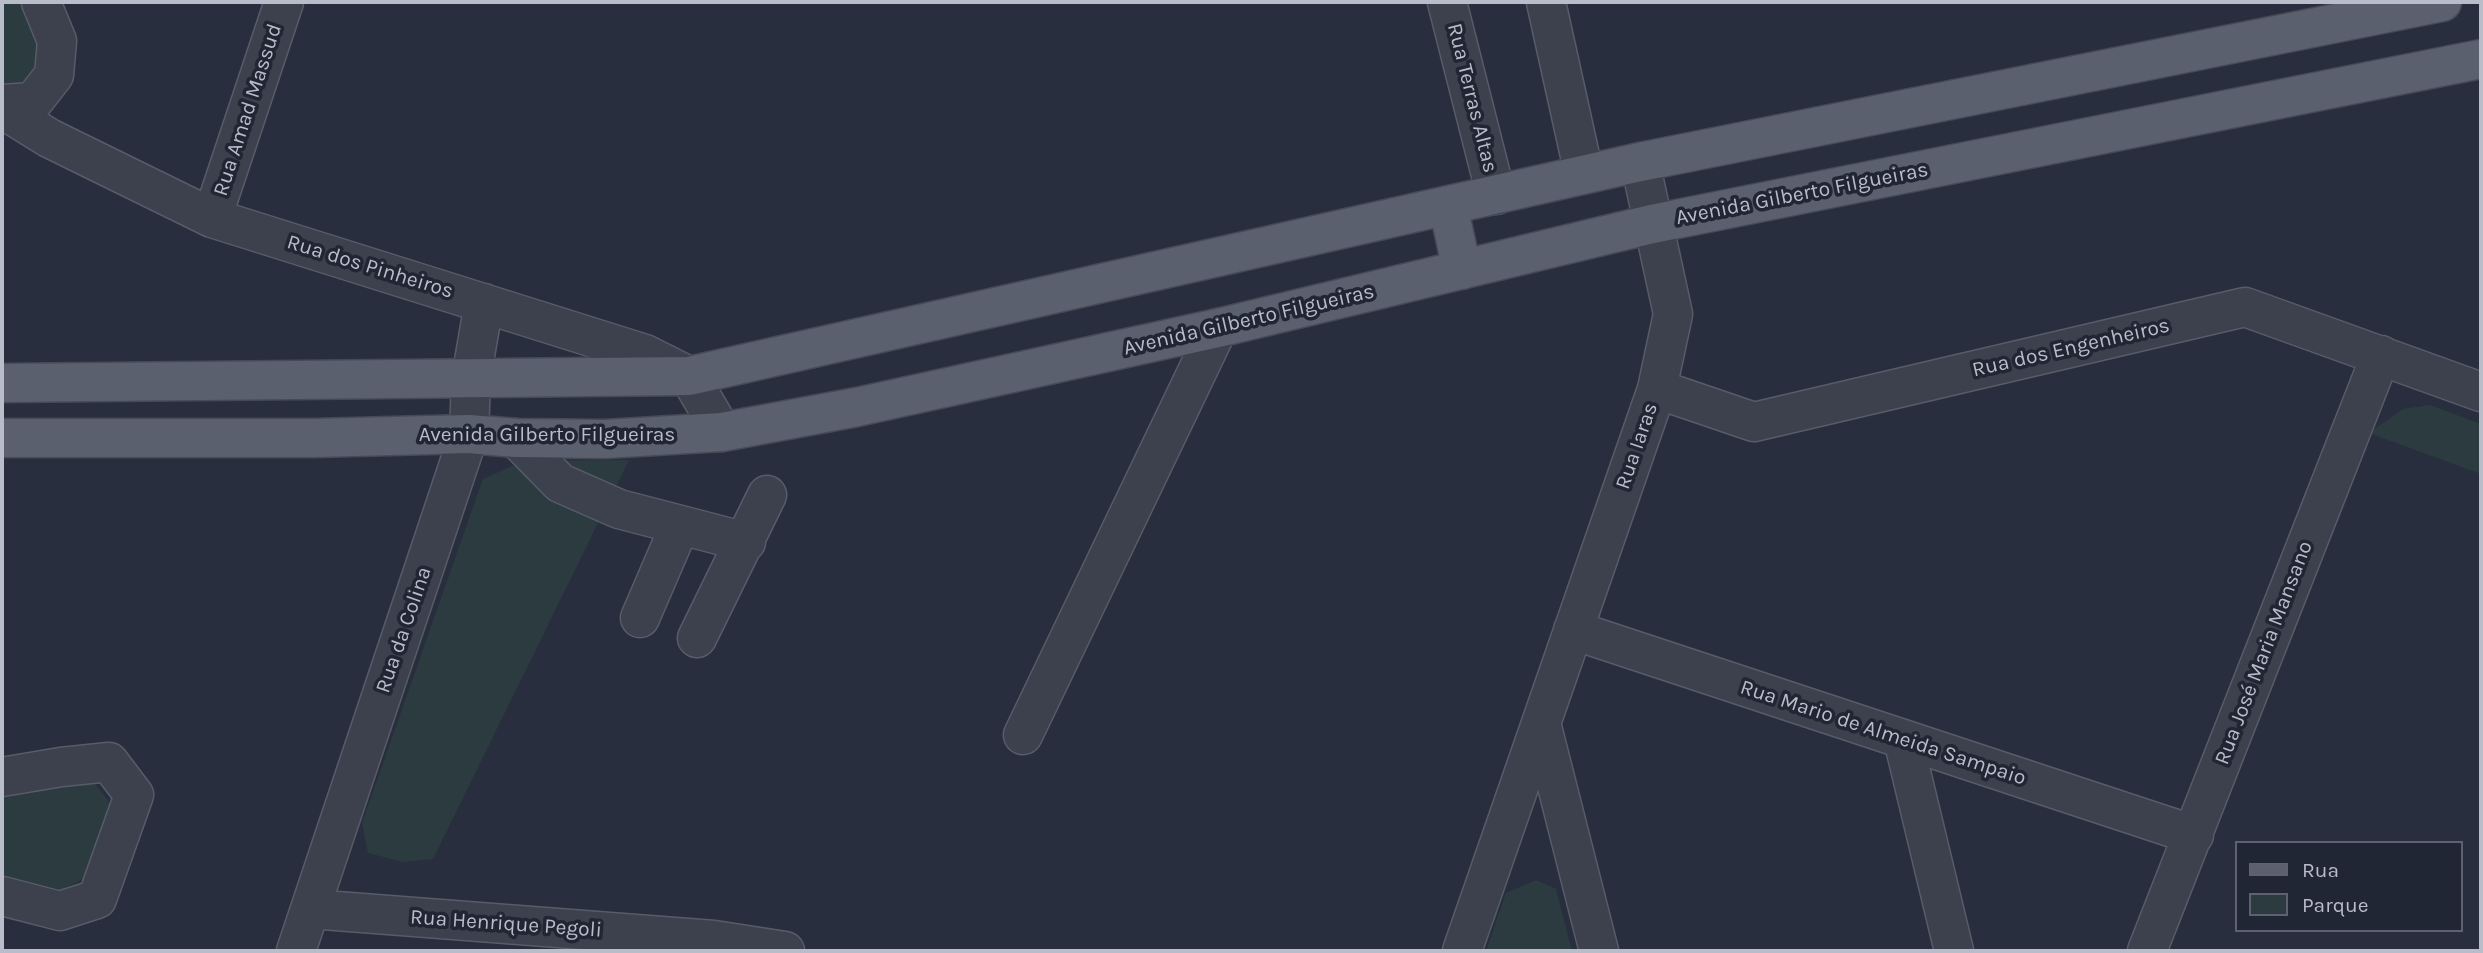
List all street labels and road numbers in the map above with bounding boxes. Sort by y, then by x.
street label: Rua Amad Massud [208,21,288,199]
street label: Rua Terras Altas [1441,21,1503,175]
street label: Avenida Gilberto Filgueiras [1674,157,1930,231]
street label: Rua dos Pinheiros [284,230,456,304]
street label: Avenida Gilberto Filgueiras [1121,279,1377,361]
street label: Rua dos Engenheiros [1970,313,2172,383]
street label: Rua Iaras [1610,399,1664,493]
street label: Avenida Gilberto Filgueiras [419,422,675,448]
street label: Rua José Maria Mansano [2210,538,2318,768]
street label: Rua da Colina [371,564,437,696]
street label: Rua Mario de Almeida Sampaio [1737,675,2029,791]
street label: Rua Henrique Pegoli [409,905,603,943]

